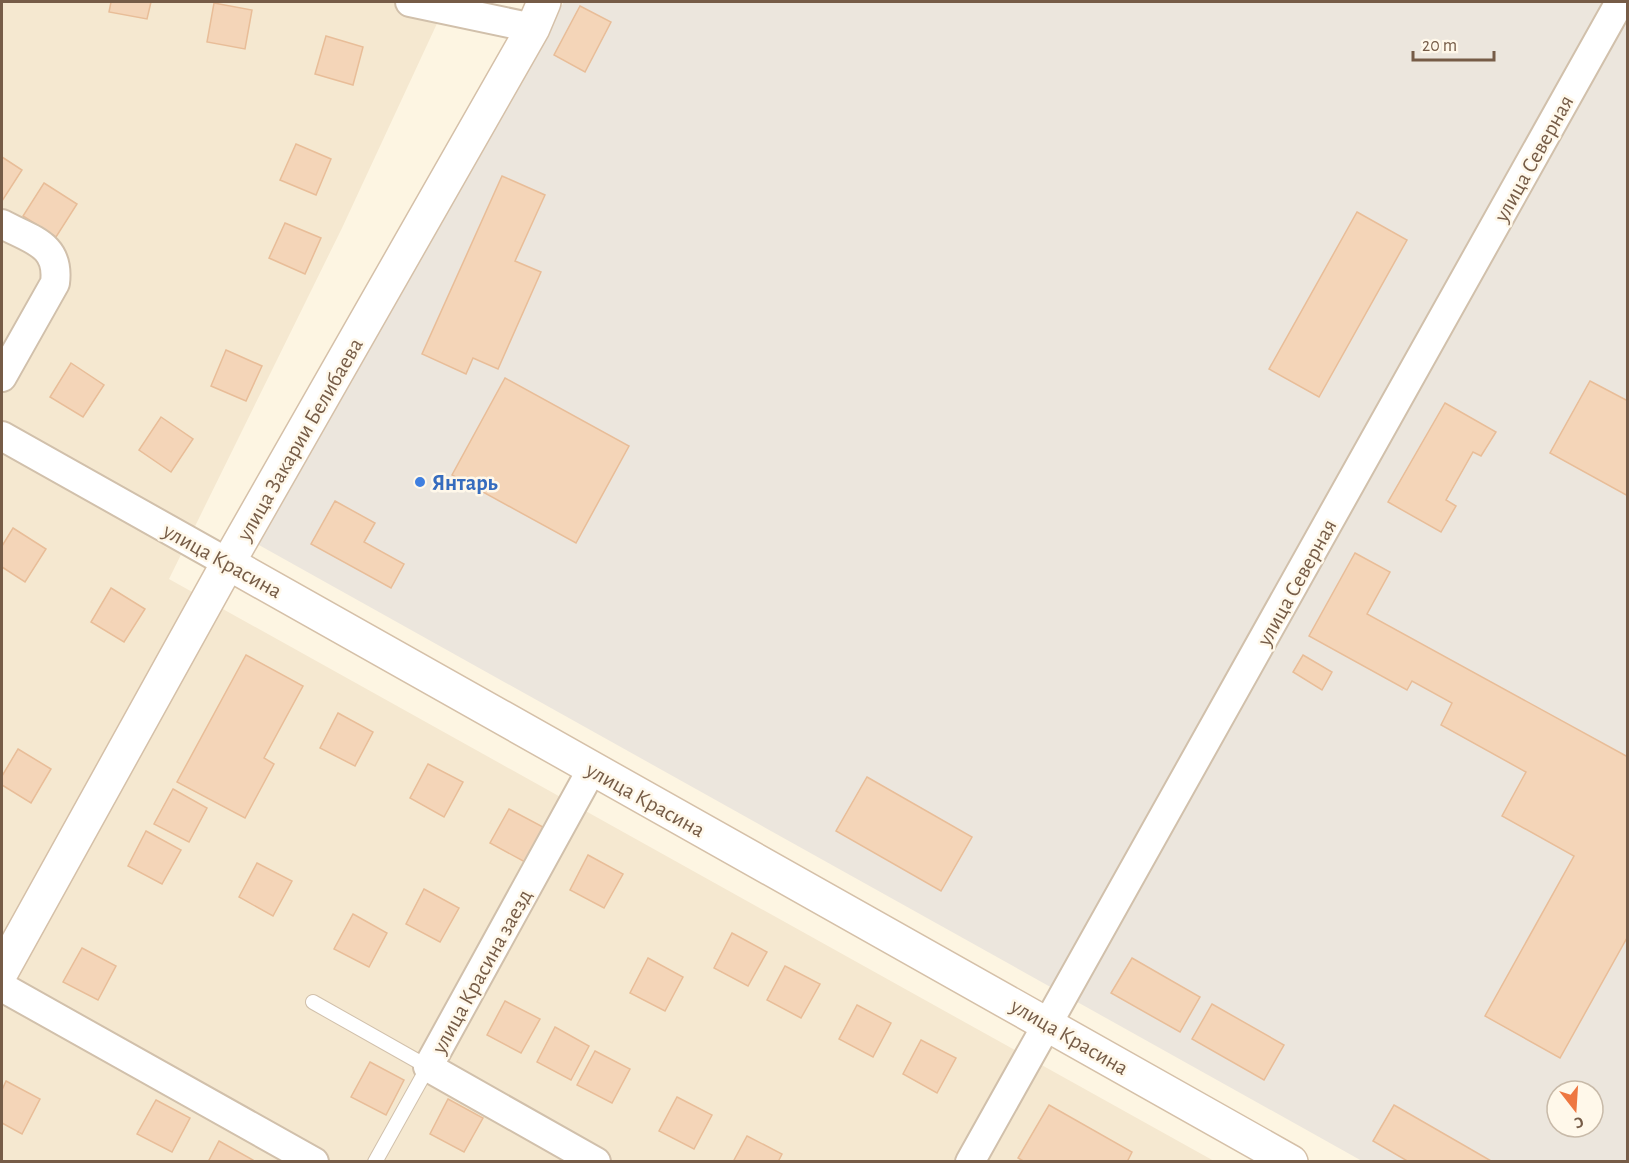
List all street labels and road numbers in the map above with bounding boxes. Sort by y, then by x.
street label: улица Северная [1490,91,1578,226]
street label: улица Закарии Белибаева [232,334,367,545]
street label: улица Северная [1253,515,1341,650]
street label: улица Красина [159,519,285,602]
street label: улица Красина [582,758,708,841]
street label: улица Красина заезд [427,886,536,1058]
street label: улица Красина [1006,994,1132,1079]

